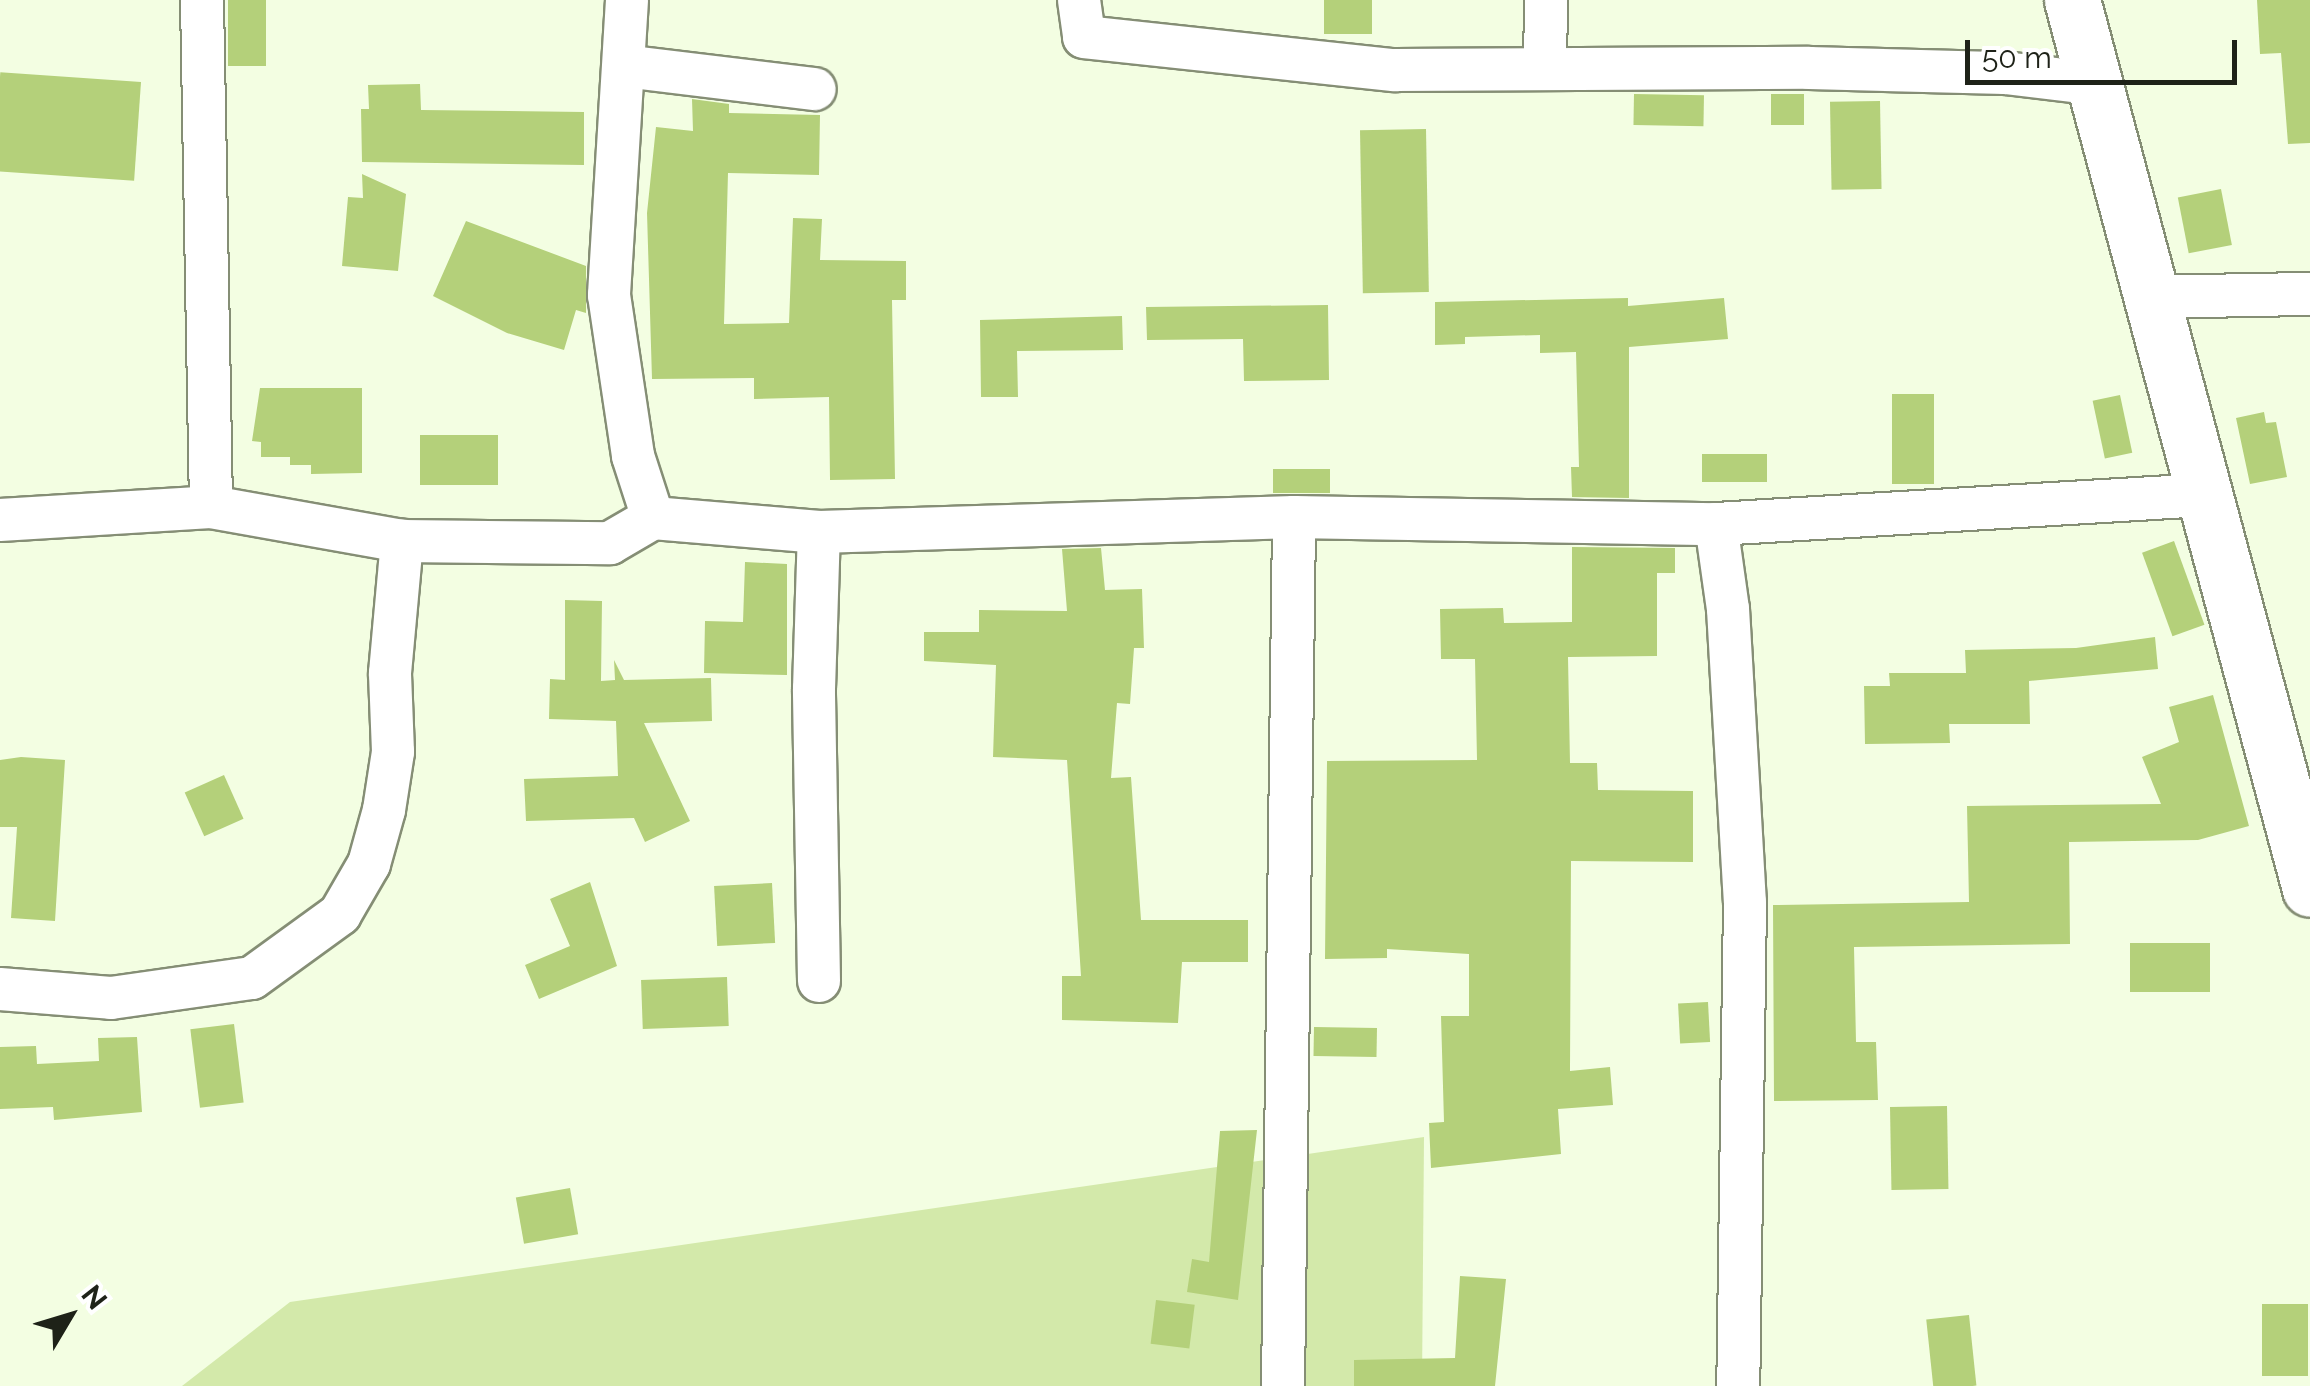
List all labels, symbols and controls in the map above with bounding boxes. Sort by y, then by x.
scale bar [1970,20,2242,82]
text: 50 m [1982,40,2052,75]
north arrow [20,1266,120,1366]
text: N [74,1279,114,1316]

